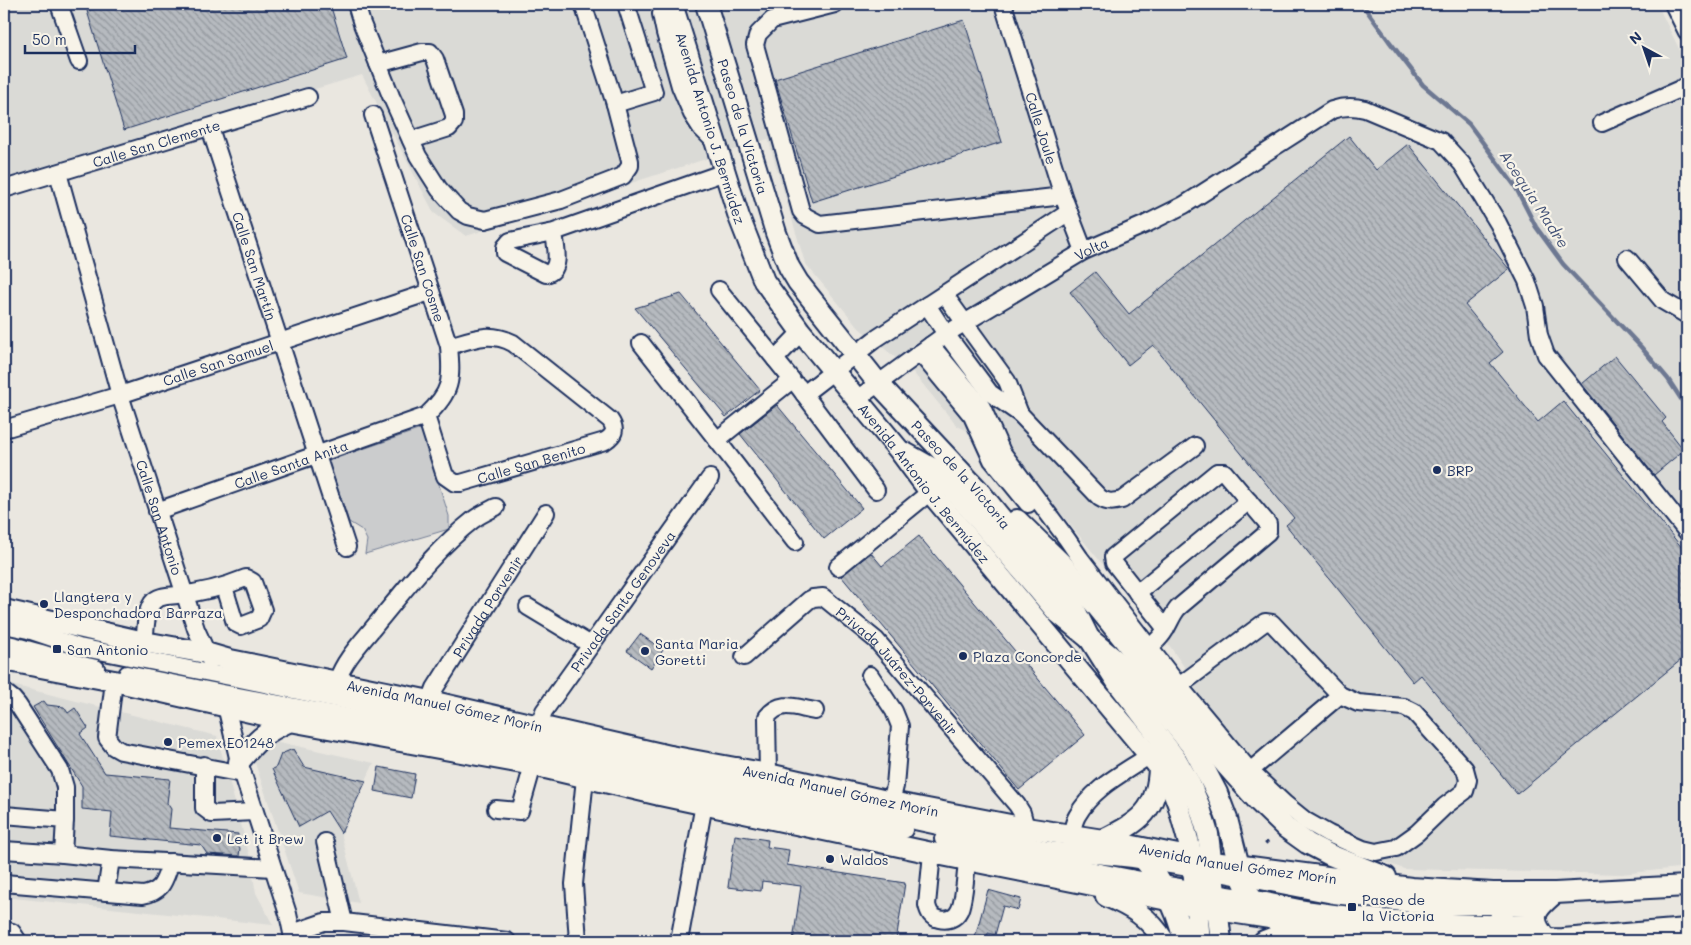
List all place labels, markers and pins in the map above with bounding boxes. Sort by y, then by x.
place label: BRP [1447,461,1474,480]
marker: BRP [1431,464,1443,476]
place label: Llangtera y Desponchadora Barraza [54,587,223,622]
marker: Llangtera y Desponchadora Barraza [38,598,50,610]
place label: Santa Maria Goretti [655,634,739,669]
place label: San Antonio [67,640,148,659]
marker: San Antonio [51,643,63,655]
marker: Santa Maria Goretti [639,645,651,657]
place label: Plaza Concorde [973,647,1082,666]
marker: Plaza Concorde [957,650,969,662]
place label: Pemex E01248 [178,733,274,752]
marker: Pemex E01248 [162,736,174,748]
place label: Let it Brew [227,829,304,848]
marker: Let it Brew [211,832,223,844]
place label: Waldos [840,850,889,869]
marker: Waldos [824,853,836,865]
place label: Paseo de la Victoria [1362,890,1435,925]
marker: Paseo de la Victoria [1346,901,1358,913]

